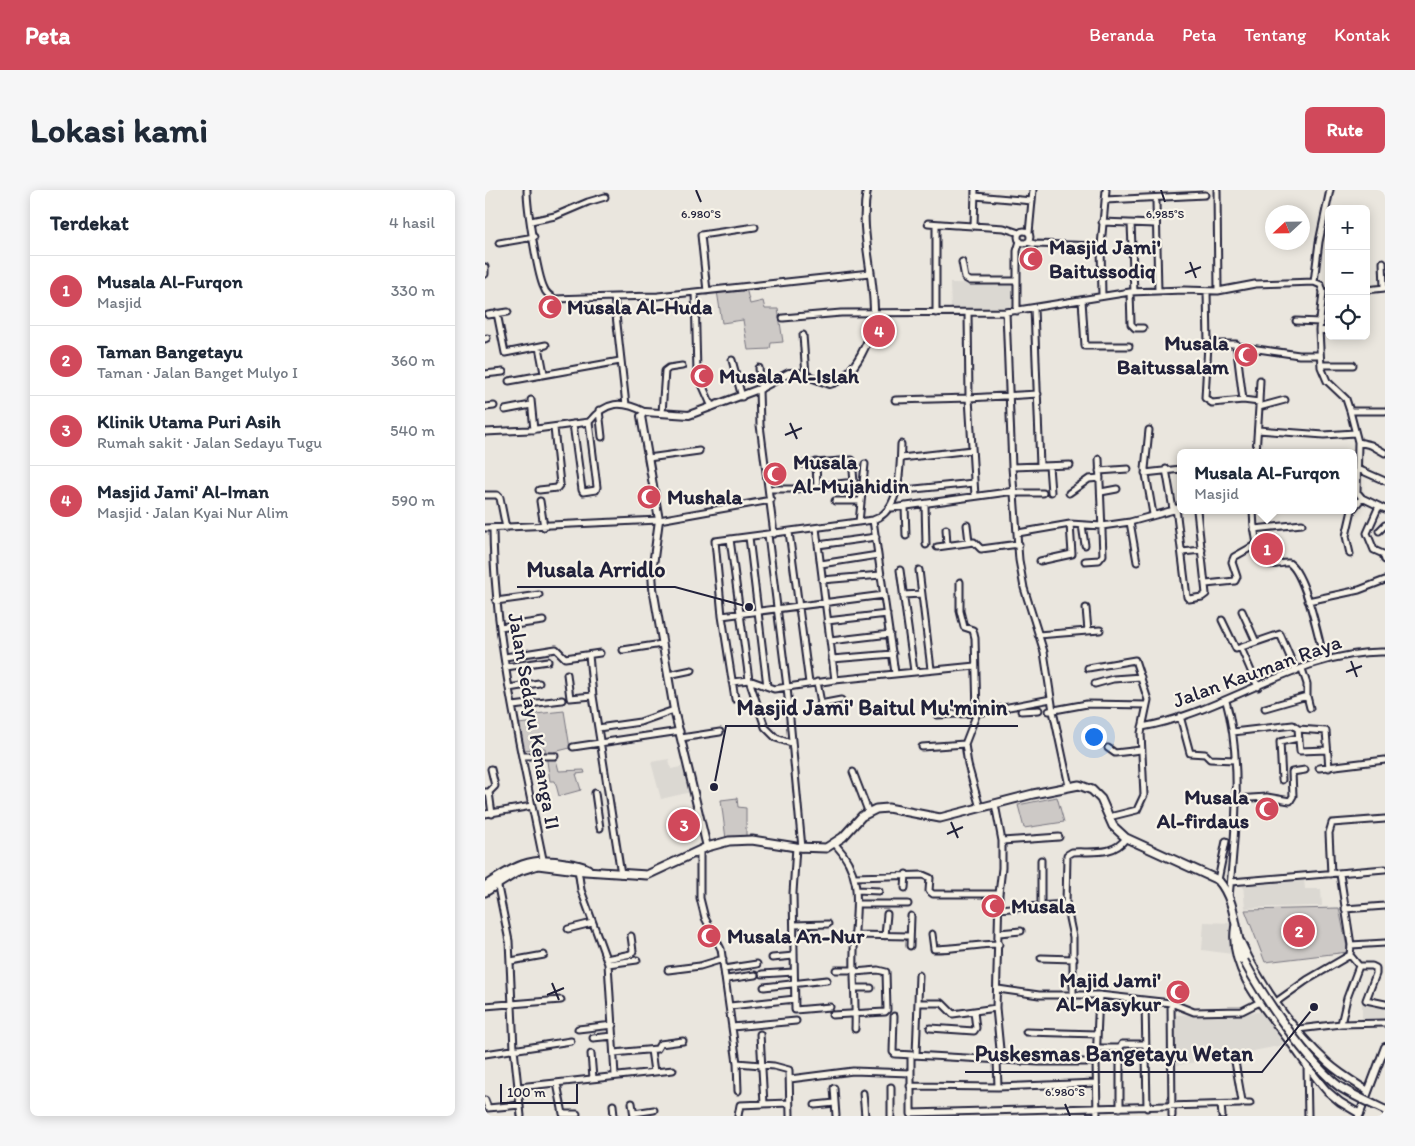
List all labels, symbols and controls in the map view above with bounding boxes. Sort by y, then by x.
text: Peta [25,21,70,50]
text: Beranda [1089,24,1154,46]
text: Peta [1182,24,1216,46]
text: Tentang [1244,24,1306,46]
text: Kontak [1334,24,1390,46]
button: Rute [1305,107,1385,153]
text: Lokasi kami [30,109,208,151]
north arrow [1265,205,1310,250]
map controls [1325,205,1370,340]
button: + [1325,205,1370,250]
text: 6.980°S [681,207,721,221]
text: 6.985°S [1146,207,1185,221]
text: Terdekat [50,210,129,235]
text: 4 hasil [389,213,435,232]
place label: Masjid Jami' Baitussodiq [1049,234,1161,284]
mosque icon: Masjid Jami' Baitussodiq [1018,246,1044,272]
button: − [1325,250,1370,295]
text: Musala Al-Furqon [97,270,243,293]
text: 1 [62,281,70,300]
text: 330 m [391,281,435,300]
text: Masjid [97,293,142,312]
mosque icon: Musala Al-Huda [537,294,563,320]
place label: Musala Al-Huda [567,294,713,319]
button: locate [1325,295,1370,340]
pin: 4 [863,312,895,350]
place label: Musala Baitussalam [1117,330,1230,379]
text: Taman Bangetayu [97,340,243,363]
mosque icon: Musala Baitussalam [1233,342,1259,368]
text: 2 [62,351,70,370]
text: 360 m [391,351,435,370]
text: Taman · Jalan Banget Mulyo I [97,363,298,382]
mosque icon: Musala Al-Islah [689,363,715,389]
place label: Musala Al-Islah [719,363,860,388]
text: Klinik Utama Puri Asih [97,410,281,433]
text: 3 [62,421,70,440]
text: 540 m [390,421,435,440]
text: Rumah sakit · Jalan Sedayu Tugu [97,433,322,452]
place label: Musala Al-Mujahidin [792,449,910,499]
popup [1177,449,1357,514]
mosque icon: Musala Al-Mujahidin [762,461,788,487]
text: Musala Al-Furqon [1194,461,1340,484]
text: Masjid Jami' Al-Iman [97,480,269,503]
mosque icon: Mushala [636,484,662,510]
place label: Mushala [667,484,743,509]
text: Masjid [1194,484,1239,503]
text: 4 [61,491,71,510]
text: 590 m [391,491,435,510]
text: Masjid · Jalan Kyai Nur Alim [97,503,289,522]
pin: 1 [1251,530,1283,568]
callout: Musala Arridlo [517,550,675,587]
text: Musala Arridlo [526,556,666,583]
street label: Jalan Sedayu Kenanga II [503,611,566,831]
street label: Jalan Kauman Raya [1169,628,1345,713]
callout: Masjid Jami' Baitul Mu'minin [726,689,1018,726]
text: Masjid Jami' Baitul Mu'minin [736,694,1008,721]
your location [1081,724,1107,750]
place label: Musala Al-firdaus [1156,784,1250,833]
mosque icon: Musala Al-firdaus [1254,796,1280,822]
pin: 3 [668,806,700,844]
mosque icon: Musala [980,893,1006,919]
place label: Musala [1011,893,1077,918]
pin: 2 [1283,912,1315,950]
mosque icon: Musala An-Nur [696,923,722,949]
place label: Musala An-Nur [727,923,865,948]
place label: Majid Jami' Al-Masykur [1055,967,1162,1017]
mosque icon: Majid Jami' Al-Masykur [1165,979,1191,1005]
callout: Puskesmas Bangetayu Wetan [965,1035,1262,1072]
text: Puskesmas Bangetayu Wetan [975,1040,1254,1067]
scale bar [500,1081,577,1104]
text: 100 m [507,1084,546,1101]
text: 6.980°S [1045,1085,1085,1099]

